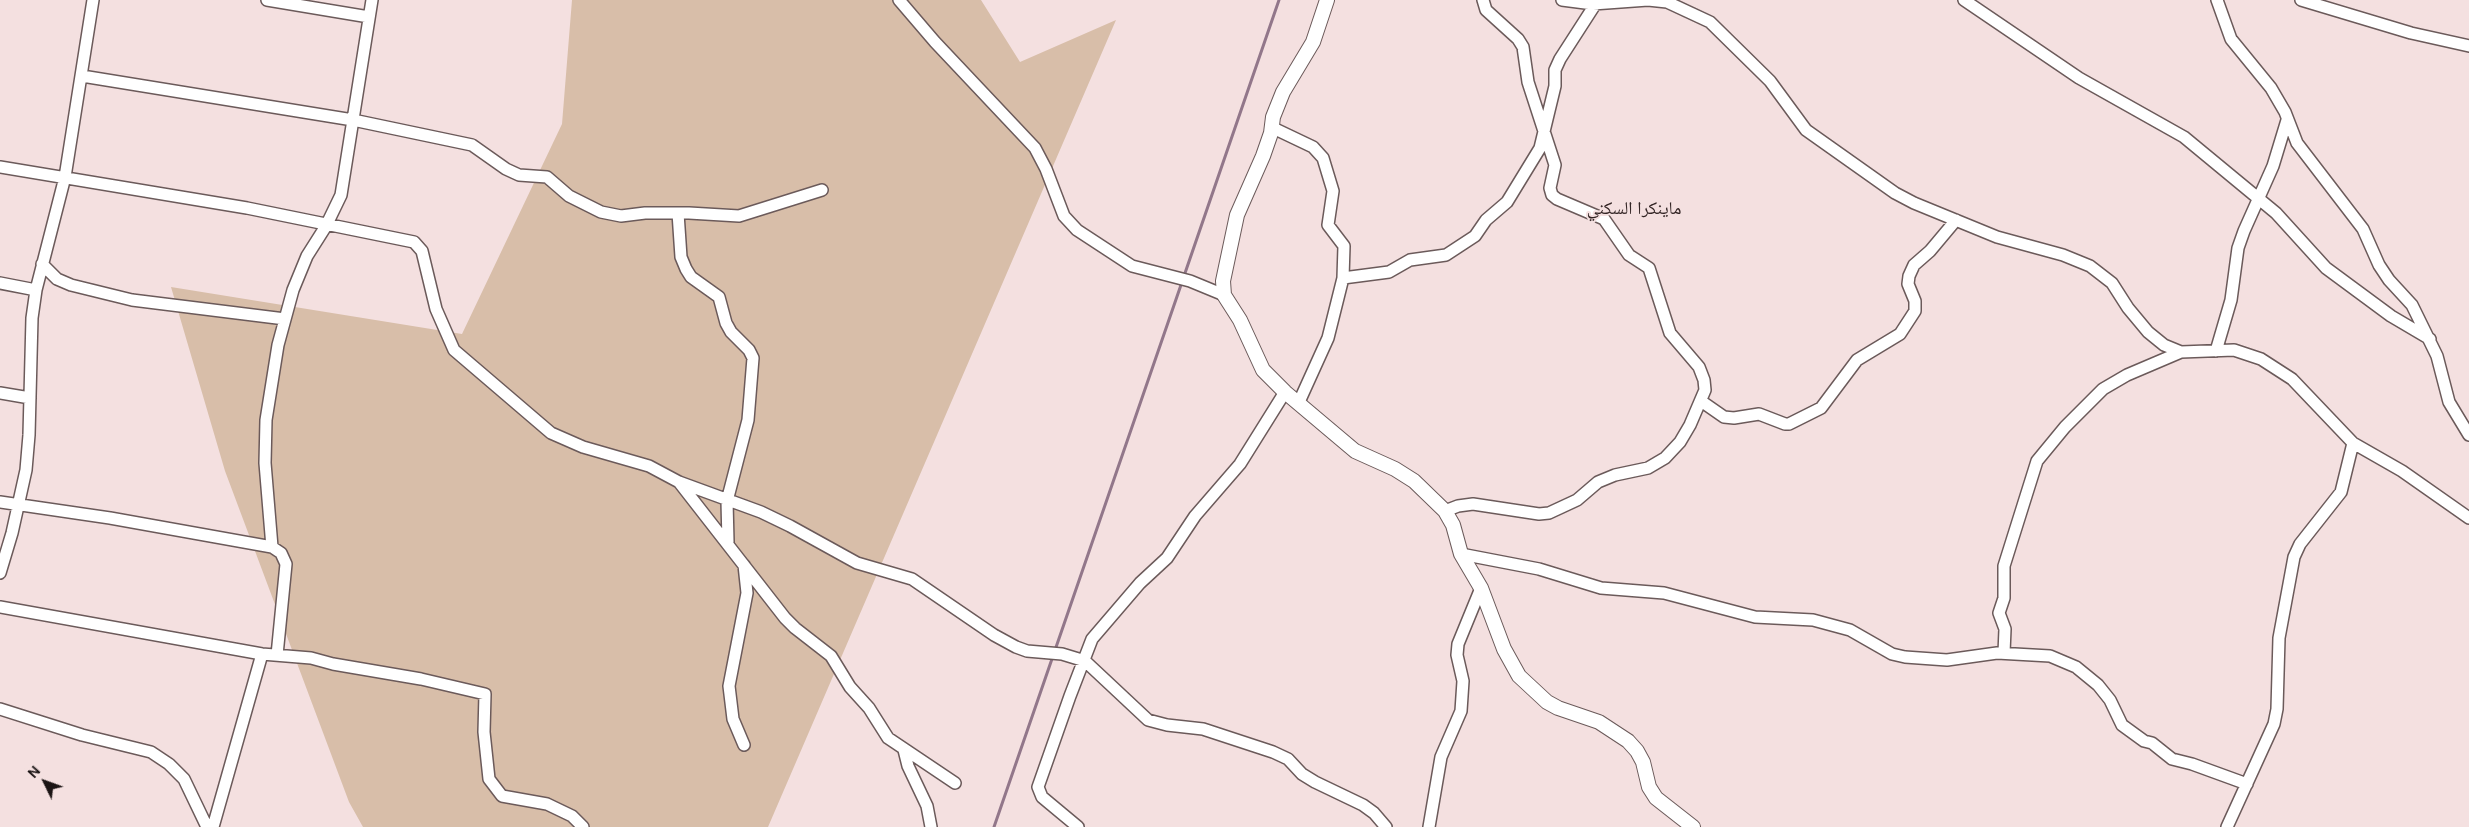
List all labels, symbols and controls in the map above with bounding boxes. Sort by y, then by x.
district label: ماينكرا السكني [1587,198,1681,220]
north arrow [20,757,70,807]
text: N [24,762,44,782]

